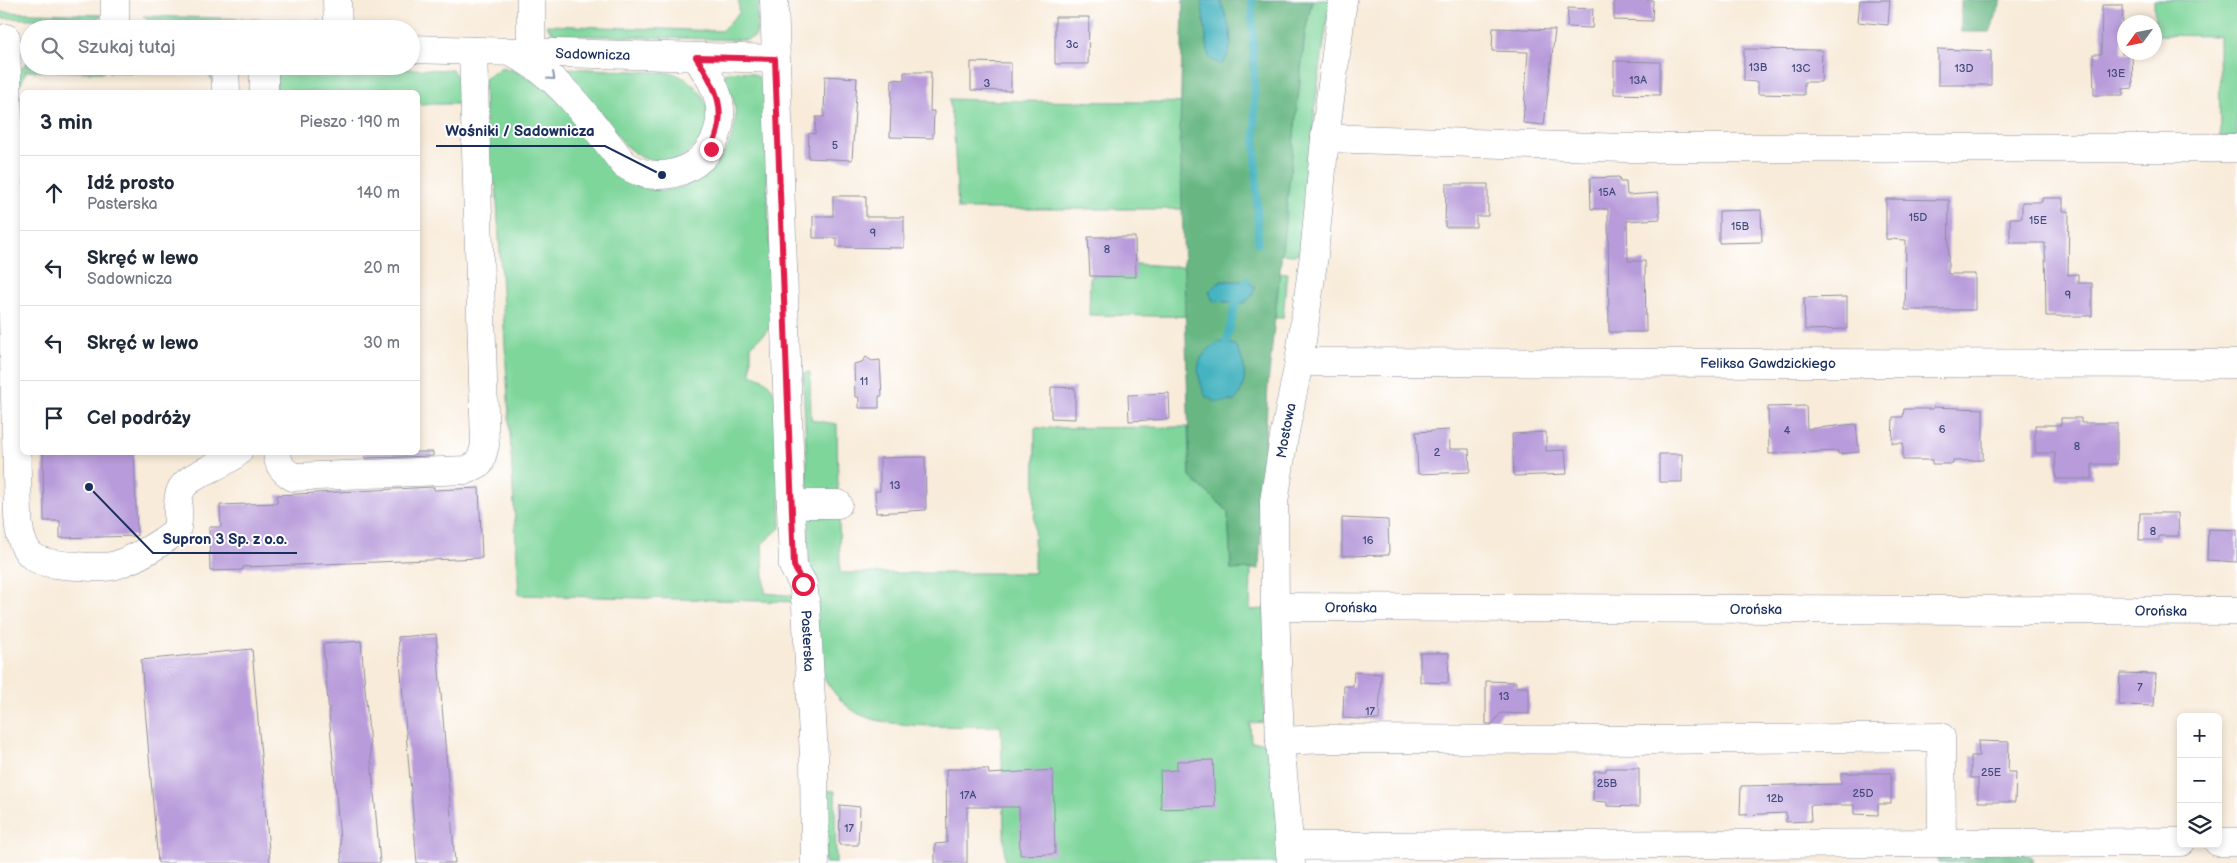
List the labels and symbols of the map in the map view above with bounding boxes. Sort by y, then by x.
north arrow [2117,15,2162,60]
house number: 3c [1066,38,1078,51]
street label: Sadownicza [555,45,631,64]
house number: 13B [1749,61,1768,74]
house number: 13C [1792,62,1811,75]
house number: 13D [1954,62,1974,75]
house number: 13E [2107,67,2125,80]
one-way arrow [546,71,555,80]
house number: 13A [1629,74,1647,87]
house number: 3 [984,77,991,90]
callout: Wośniki / Sadownicza [436,116,605,146]
text: Wośniki / Sadownicza [445,122,595,141]
route end [700,138,723,161]
house number: 5 [832,139,838,152]
house number: 15A [1598,186,1616,199]
house number: 15D [1909,211,1927,224]
house number: 15E [2029,214,2047,227]
house number: 15B [1731,220,1750,233]
house number: 9 [870,227,876,240]
house number: 8 [1104,243,1110,256]
house number: 9 [2065,289,2071,302]
street label: Feliksa Gawdzickiego [1700,355,1836,372]
house number: 11 [860,375,868,388]
street label: Mostowa [1273,401,1300,459]
house number: 6 [1939,423,1946,436]
house number: 4 [1784,424,1791,437]
house number: 8 [2074,440,2080,453]
house number: 2 [1434,446,1441,459]
house number: 13 [889,479,901,492]
callout: Supron 3 Sp. z o.o. [153,523,297,553]
house number: 8 [2150,525,2156,538]
text: Supron 3 Sp. z o.o. [163,530,287,549]
house number: 16 [1363,534,1374,547]
route start [792,573,815,596]
street label: Orońska [1325,599,1377,616]
street label: Orońska [1730,601,1782,618]
street label: Orońska [2135,603,2187,620]
street label: Pasterska [797,610,817,672]
house number: 7 [2137,681,2143,694]
house number: 13 [1498,690,1510,703]
house number: 17 [1365,705,1375,718]
house number: 25E [1981,766,2001,779]
house number: 25B [1597,777,1618,790]
house number: 25D [1853,787,1873,800]
house number: 17A [960,789,976,802]
house number: 12b [1767,792,1783,805]
house number: 17 [844,822,854,835]

